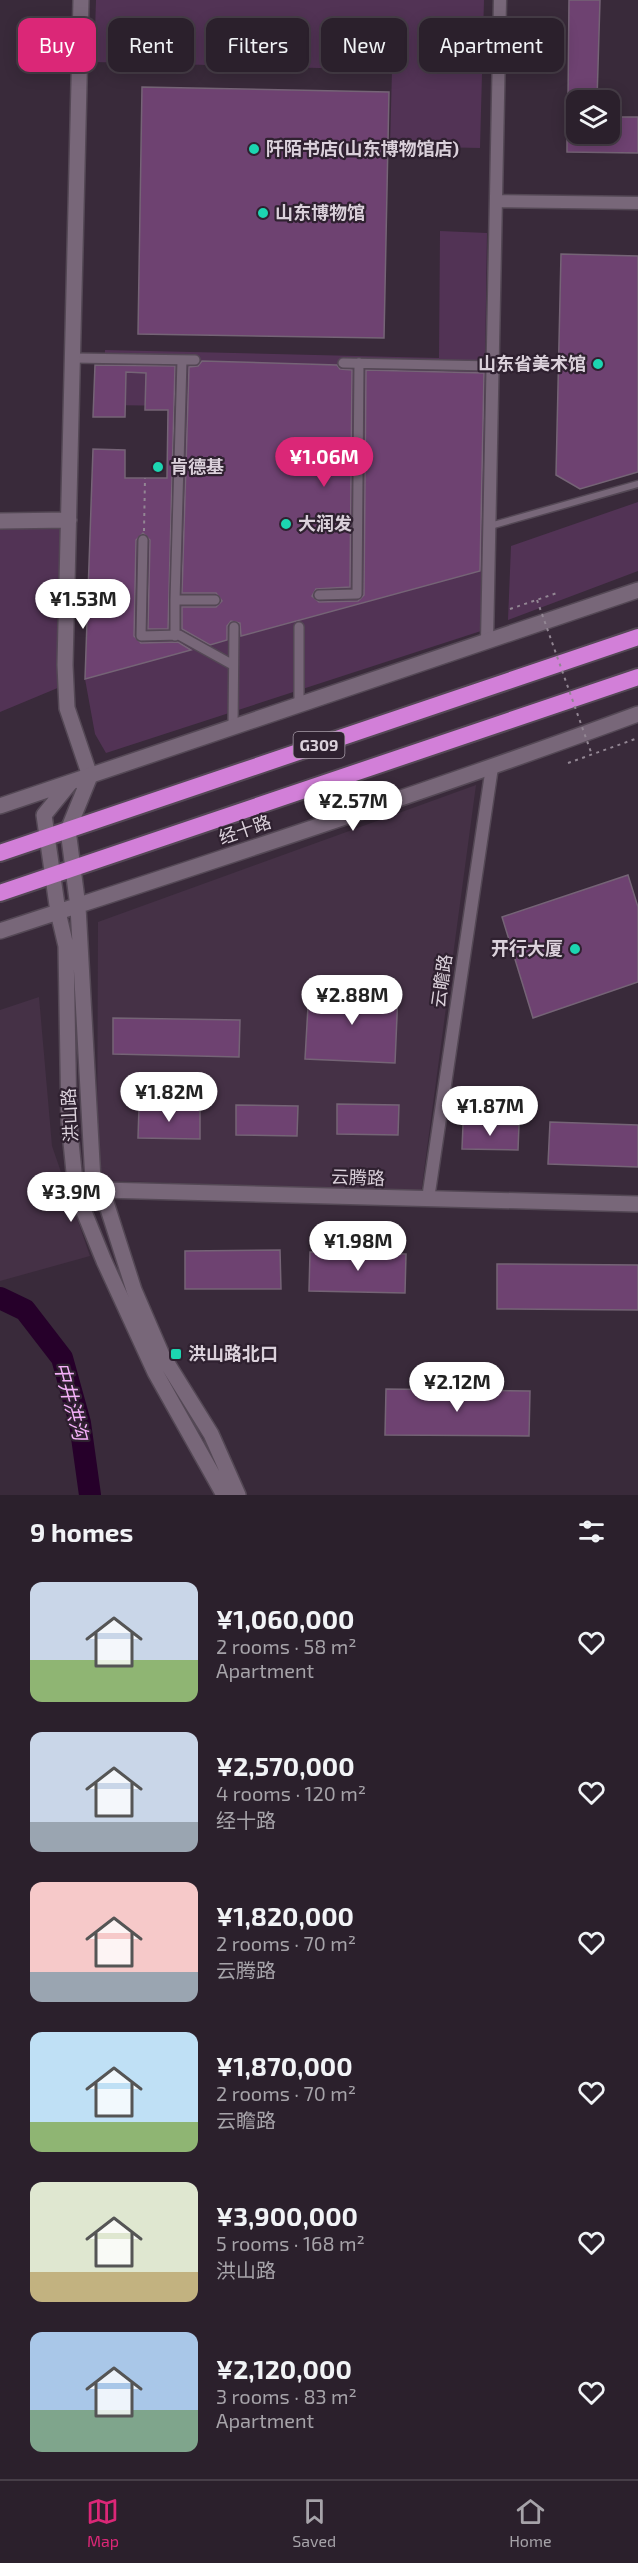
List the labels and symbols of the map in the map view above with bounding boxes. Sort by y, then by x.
place label: 阡陌书店(山东博物馆店) [266,137,459,159]
marker: 阡陌书店(山东博物馆店) [247,142,261,156]
place label: 山东博物馆 [275,201,365,223]
marker: 山东博物馆 [256,206,270,220]
place label: 山东省美术馆 [478,352,586,374]
marker: 山东省美术馆 [591,357,605,371]
pin: ¥1.06M [275,437,373,488]
place label: 肯德基 [170,455,224,477]
marker: 肯德基 [151,460,165,474]
place label: 大润发 [298,512,352,534]
marker: 大润发 [279,517,293,531]
pin: ¥1.53M [34,579,132,630]
road number: G309 [294,732,344,758]
pin: ¥2.57M [304,781,402,832]
street label: 经十路 [216,810,274,848]
place label: 开行大厦 [491,937,563,959]
marker: 开行大厦 [568,942,582,956]
street label: 云瞻路 [426,953,456,1009]
pin: ¥2.88M [303,975,401,1026]
pin: ¥1.82M [120,1072,218,1123]
pin: ¥1.87M [441,1086,539,1137]
street label: 洪山路 [57,1088,81,1143]
street label: 云腾路 [331,1165,385,1189]
pin: ¥3.9M [29,1172,113,1223]
pin: ¥1.98M [309,1221,407,1272]
place label: 洪山路北口 [188,1342,278,1364]
marker: 洪山路北口 [169,1347,183,1361]
water label: 中井洪沟 [50,1359,94,1444]
pin: ¥2.12M [408,1362,506,1413]

